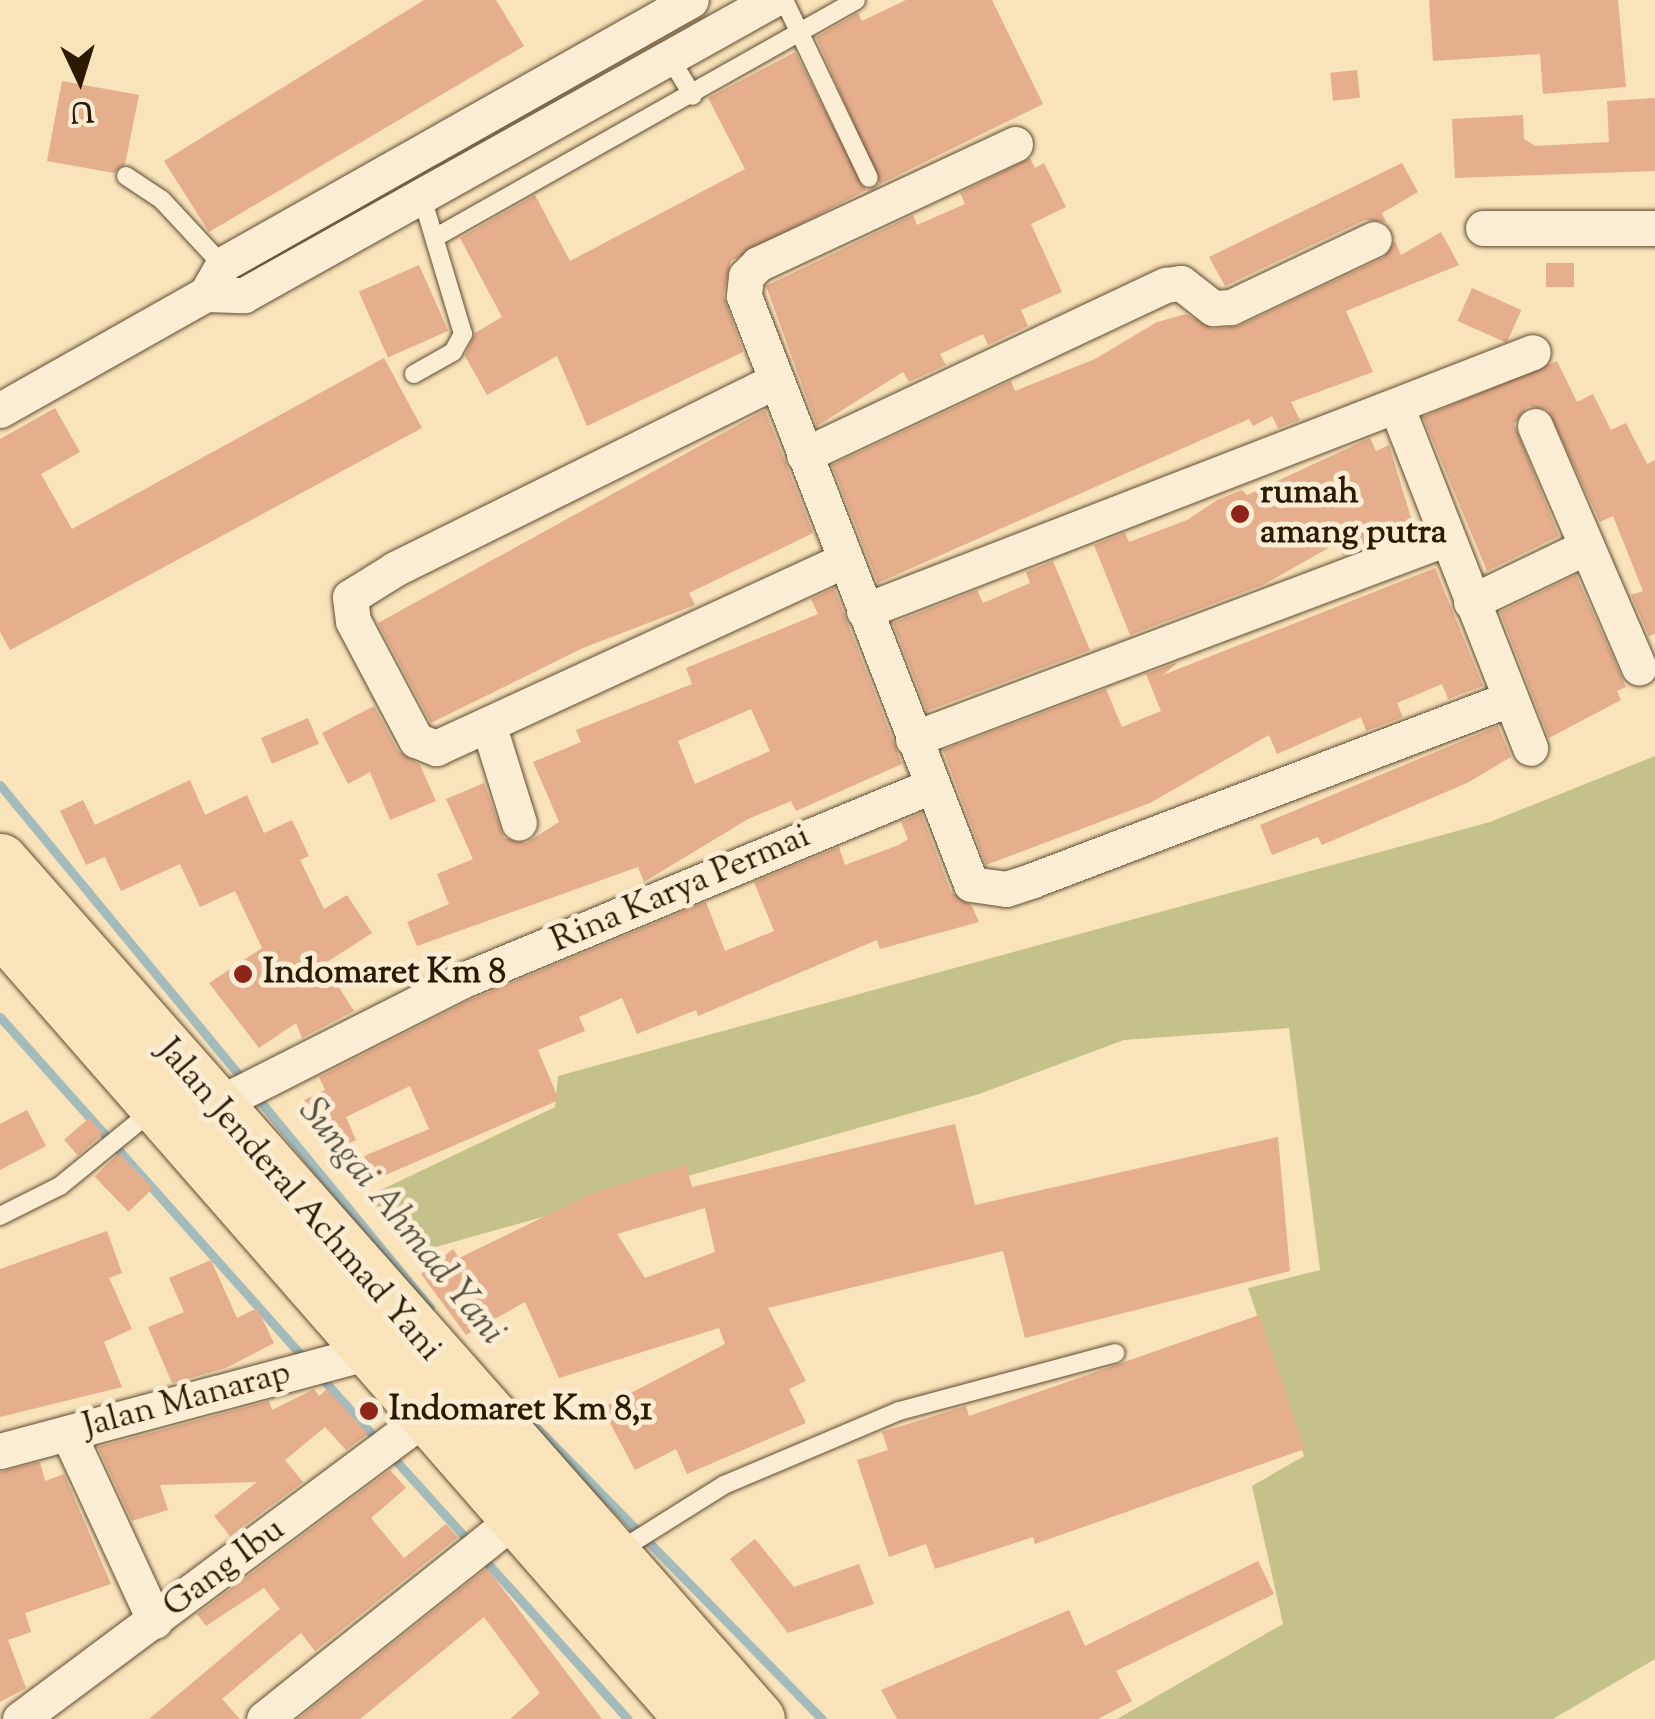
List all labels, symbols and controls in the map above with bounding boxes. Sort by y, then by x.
north arrow [30,30,130,130]
text: U [69,89,95,131]
place label: rumah amang putra [1260,473,1447,555]
marker: rumah amang putra [1229,503,1251,525]
street label: Rina Karya Permai [545,817,817,963]
place label: Indomaret Km 8 [263,953,506,995]
marker: Indomaret Km 8 [232,963,254,985]
street label: Jalan Jenderal Achmad Yani [147,1031,449,1371]
water label: Sungai Ahmad Yani [287,1091,513,1355]
street label: Jalan Manarap [79,1353,295,1449]
place label: Indomaret Km 8,1 [389,1390,652,1432]
marker: Indomaret Km 8,1 [358,1400,380,1422]
street label: Gang Ibu [156,1510,294,1628]

